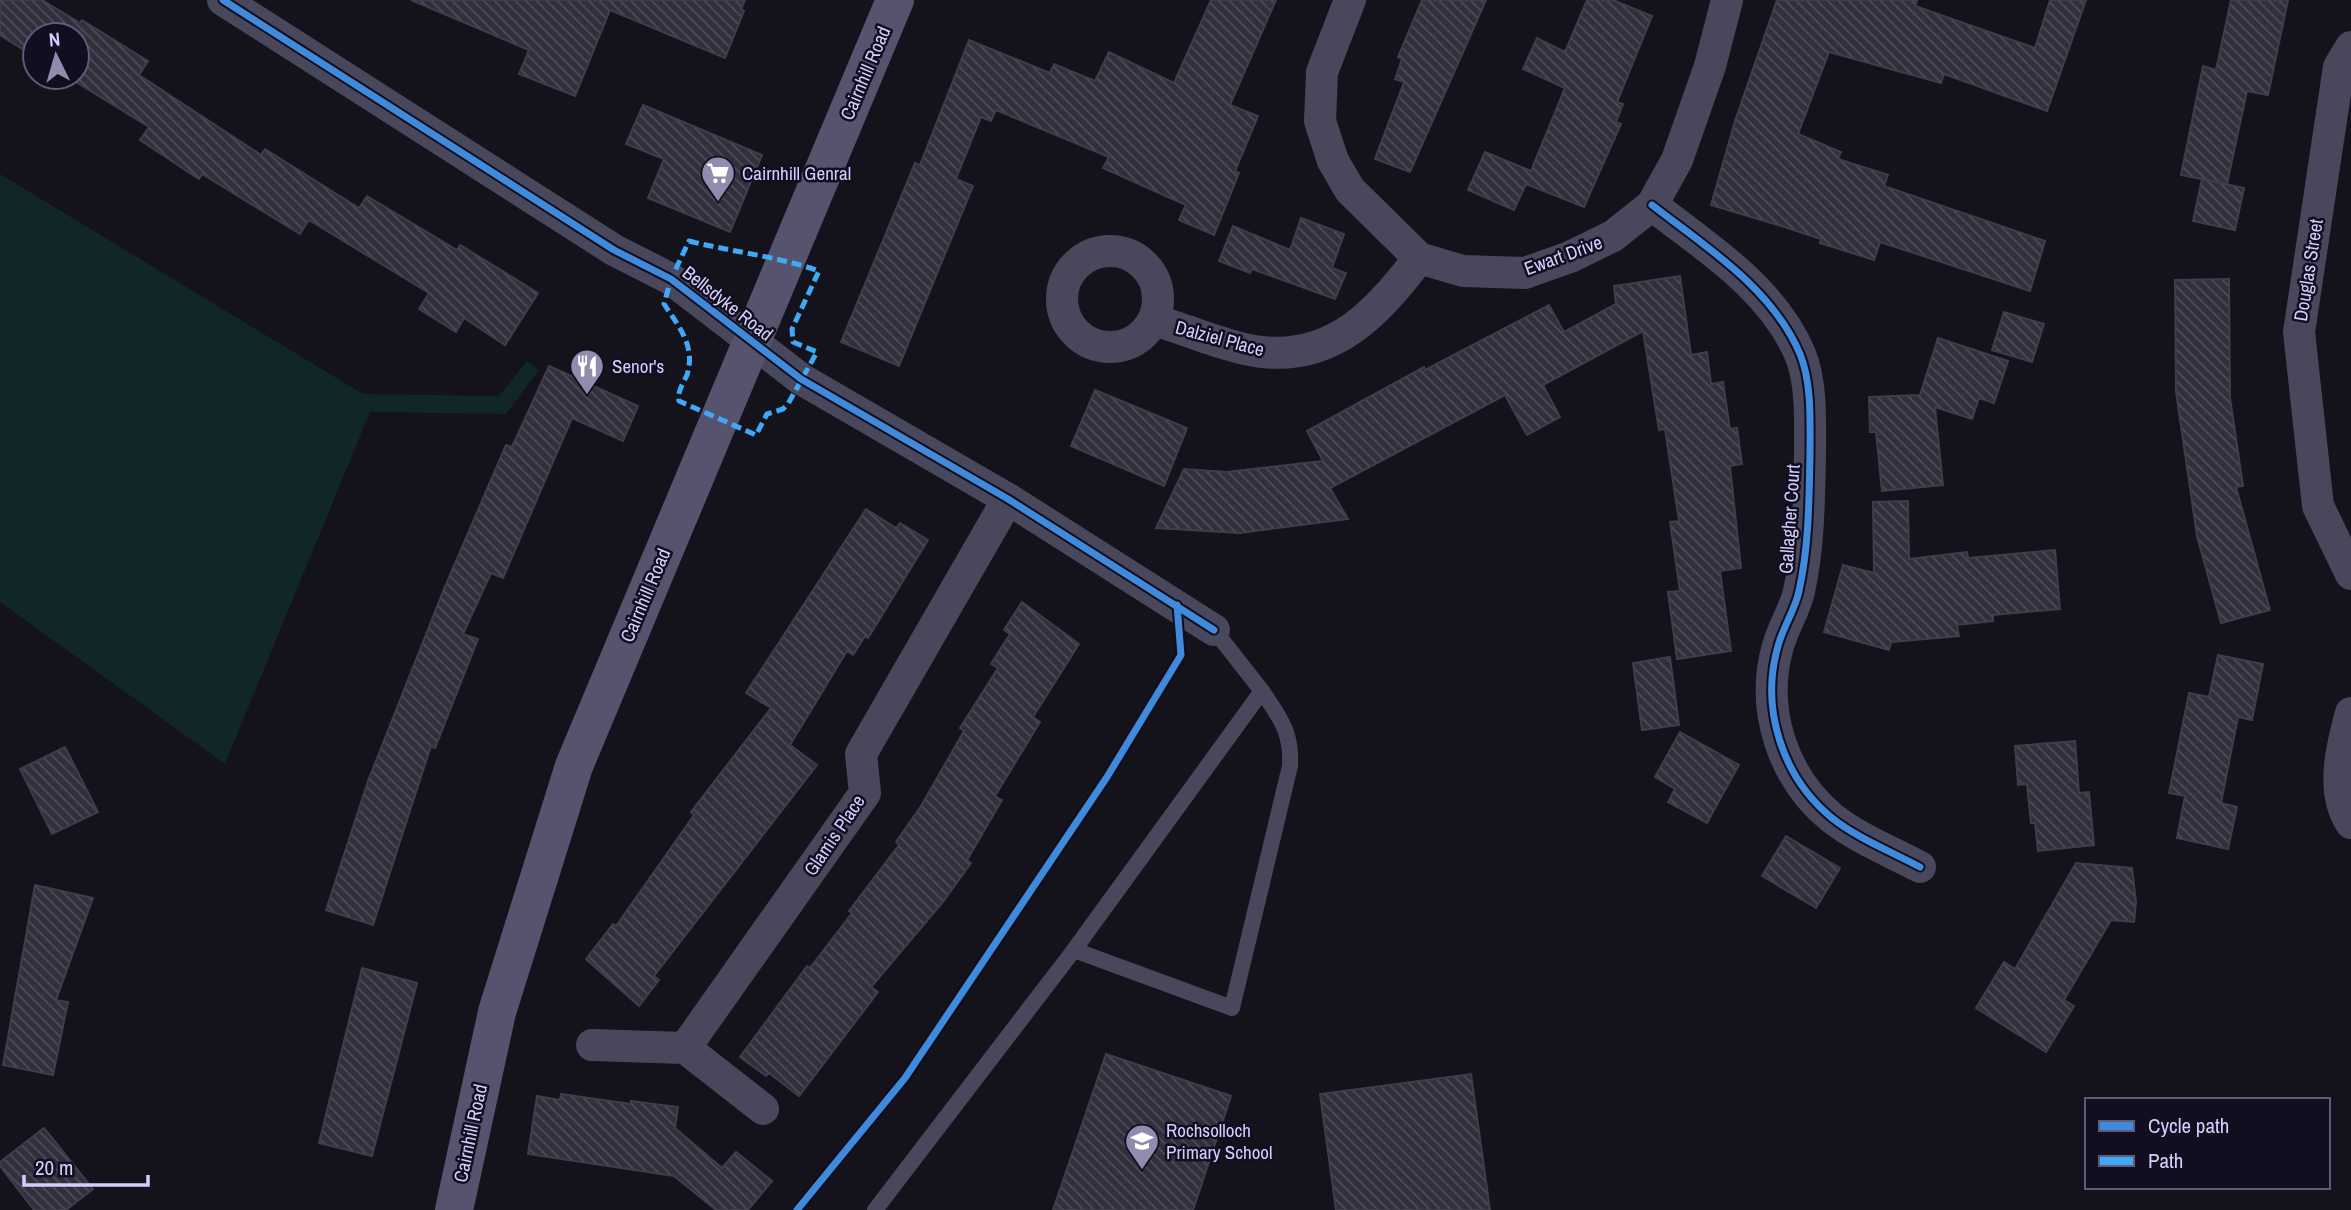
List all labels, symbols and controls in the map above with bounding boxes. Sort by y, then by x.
north arrow [21,21,91,91]
street label: Cairnhill Road [834,22,896,124]
text: N [48,26,61,53]
supermarket icon: Cairnhill Genral [699,154,737,203]
place label: Cairnhill Genral [742,160,851,186]
street label: Douglas Street [2287,216,2329,323]
street label: Ewart Drive [1520,229,1606,281]
street label: Bellsdyke Road [677,259,779,347]
street label: Dalziel Place [1173,314,1267,362]
restaurant icon: Senor's [568,347,606,396]
place label: Senor's [612,353,665,379]
street label: Gallagher Court [1772,463,1806,575]
street label: Cairnhill Road [614,544,676,646]
street label: Glamis Place [797,789,871,881]
street label: Cairnhill Road [447,1082,493,1184]
legend [2085,1098,2330,1189]
text: Cycle path [2148,1111,2229,1140]
place label: Rochsolloch Primary School [1166,1117,1273,1165]
school or university icon: Rochsolloch Primary School [1123,1122,1161,1171]
scale bar [24,1144,149,1188]
text: Path [2148,1146,2183,1175]
text: 20 m [35,1153,73,1182]

